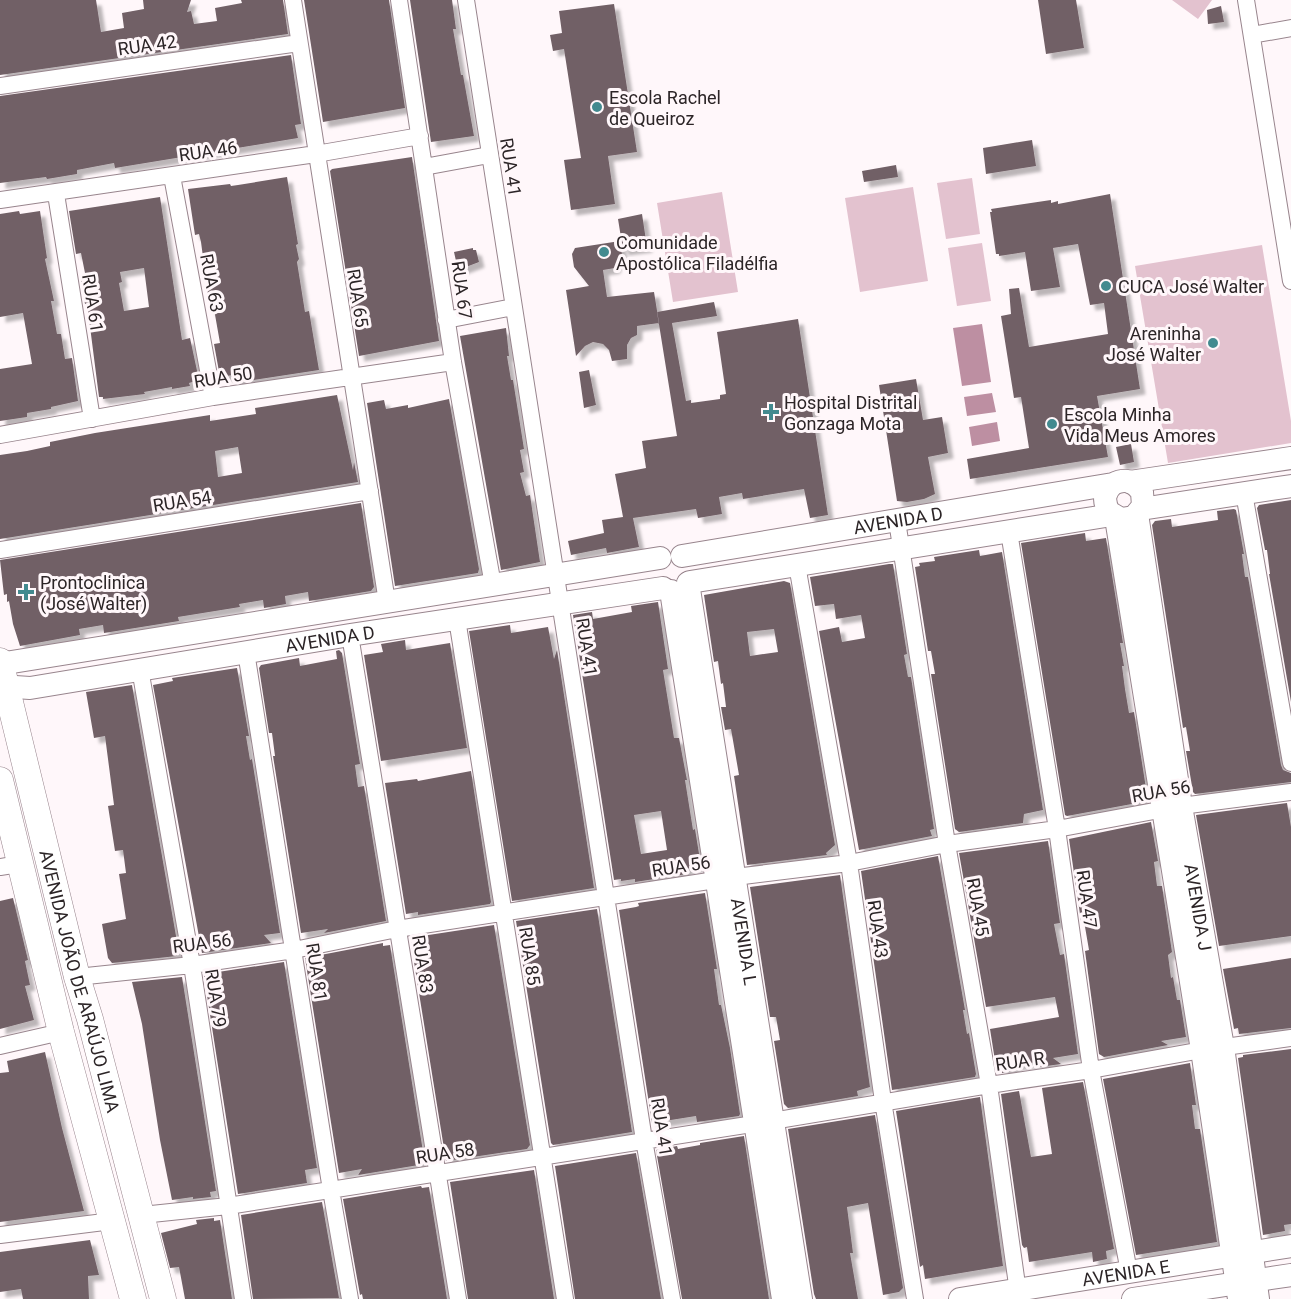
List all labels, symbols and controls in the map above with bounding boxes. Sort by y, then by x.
street label: RUA 42 [116,30,178,60]
place label: Escola Rachel de Queiroz [609,87,721,129]
marker: Escola Rachel de Queiroz [590,100,604,114]
street label: RUA 46 [177,136,239,166]
street label: RUA 41 [496,136,526,198]
place label: Comunidade Apostólica Filadélfia [616,232,778,274]
marker: Comunidade Apostólica Filadélfia [597,245,611,259]
street label: RUA 63 [196,252,228,314]
street label: RUA 67 [447,259,477,321]
street label: RUA 65 [343,267,373,329]
street label: RUA 61 [78,272,108,334]
place label: CUCA José Walter [1118,276,1264,297]
marker: CUCA José Walter [1099,279,1113,293]
place label: Areninha José Walter [1106,323,1201,365]
marker: Areninha José Walter [1206,336,1220,350]
street label: RUA 50 [192,362,254,392]
place label: Hospital Distrital Gonzaga Mota [784,392,917,434]
marker: Hospital Distrital Gonzaga Mota [762,403,780,421]
place label: Escola Minha Vida Meus Amores [1064,404,1216,446]
marker: Escola Minha Vida Meus Amores [1045,417,1059,431]
street label: RUA 54 [151,486,213,516]
street label: AVENIDA D [852,502,944,538]
place label: Prontoclinica (José Walter) [40,572,147,615]
marker: Prontoclinica (José Walter) [17,583,35,601]
street label: RUA 41 [572,616,602,678]
street label: AVENIDA D [284,621,376,656]
street label: RUA 56 [1130,776,1192,806]
street label: AVENIDA JOÃO DE ARAÚJO LIMA [36,848,124,1115]
street label: RUA 56 [650,851,712,881]
street label: AVENIDA J [1181,862,1217,952]
street label: RUA 47 [1072,868,1102,930]
street label: RUA 45 [963,876,993,938]
street label: AVENIDA L [727,896,762,987]
street label: RUA 43 [863,898,893,960]
street label: RUA 85 [515,925,545,987]
street label: RUA 56 [171,929,233,957]
street label: RUA 83 [408,933,438,995]
street label: RUA 81 [302,941,332,1003]
street label: RUA 79 [201,967,231,1029]
street label: RUA R [994,1047,1046,1075]
street label: RUA 41 [647,1096,677,1158]
street label: RUA 58 [414,1138,476,1168]
street label: AVENIDA E [1081,1255,1171,1290]

